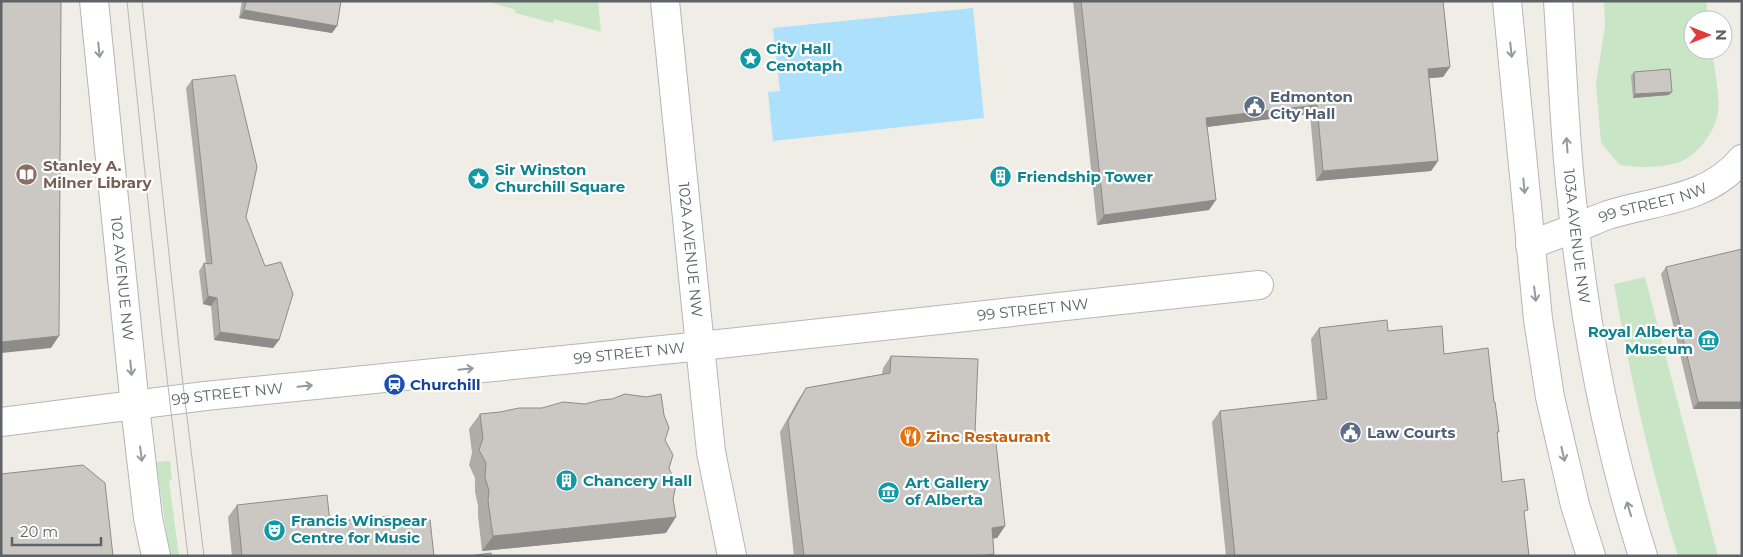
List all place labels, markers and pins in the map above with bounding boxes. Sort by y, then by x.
place label: City Hall Cenotaph [766,39,843,75]
place icon: City Hall Cenotaph [738,46,762,70]
place label: Edmonton City Hall [1270,87,1353,123]
public building icon: Edmonton City Hall [1242,94,1266,118]
place label: Stanley A. Milner Library [43,156,152,192]
place label: Sir Winston Churchill Square [495,160,625,196]
library icon: Stanley A. Milner Library [15,163,39,187]
building icon: Friendship Tower [989,165,1013,189]
place icon: Sir Winston Churchill Square [467,167,491,191]
place label: Friendship Tower [1017,167,1153,186]
place label: Royal Alberta Museum [1588,322,1693,358]
museum icon: Royal Alberta Museum [1697,329,1721,353]
station icon: Churchill [382,373,406,397]
place label: Churchill [410,375,481,394]
public building icon: Law Courts [1339,421,1363,445]
place label: Law Courts [1367,423,1455,442]
restaurant icon: Zinc Restaurant [898,425,922,449]
place label: Zinc Restaurant [926,427,1051,446]
building icon: Chancery Hall [555,469,579,493]
place label: Chancery Hall [583,471,692,490]
place label: Art Gallery of Alberta [904,473,990,509]
museum icon: Art Gallery of Alberta [877,480,901,504]
place label: Francis Winspear Centre for Music [291,511,428,547]
theatre icon: Francis Winspear Centre for Music [263,518,287,542]

